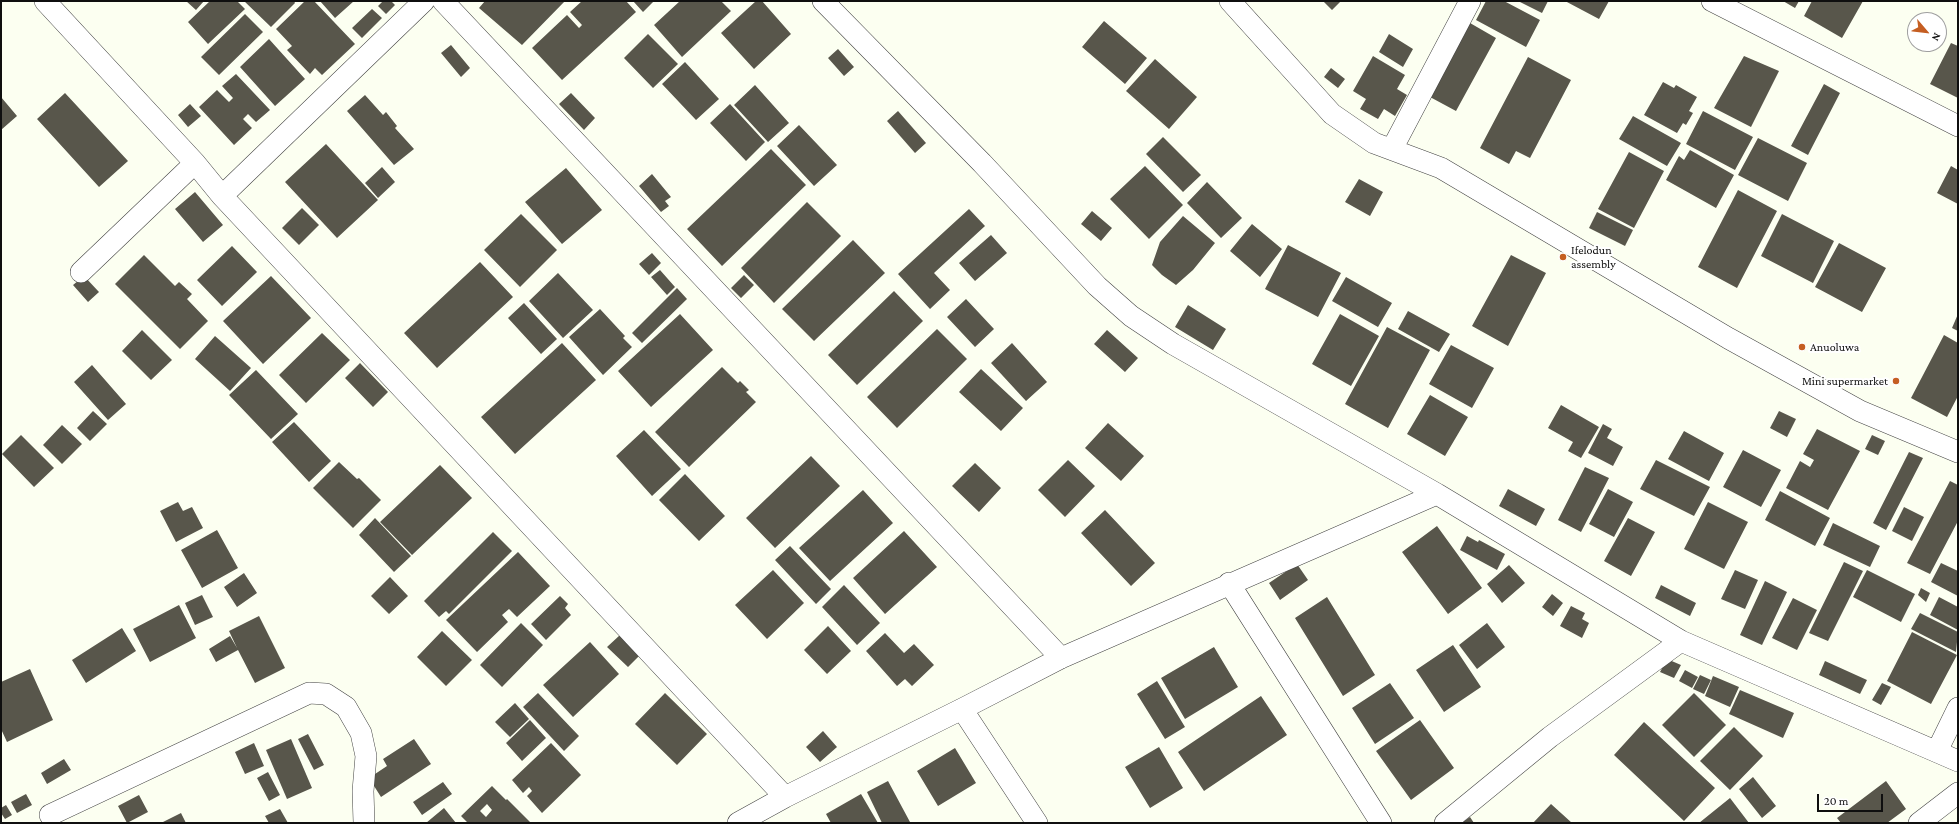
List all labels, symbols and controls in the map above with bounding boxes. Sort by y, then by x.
north arrow [1907,12,1947,52]
text: N [1930,31,1944,43]
place label: Ifelodun assembly [1571,243,1616,271]
marker: Ifelodun assembly [1558,252,1568,262]
place label: Anuoluwa [1810,340,1859,354]
marker: Anuoluwa [1797,342,1807,352]
place label: Mini supermarket [1802,374,1888,388]
marker: Mini supermarket [1891,376,1901,386]
scale bar [1819,786,1885,812]
text: 20 m [1824,794,1848,808]

